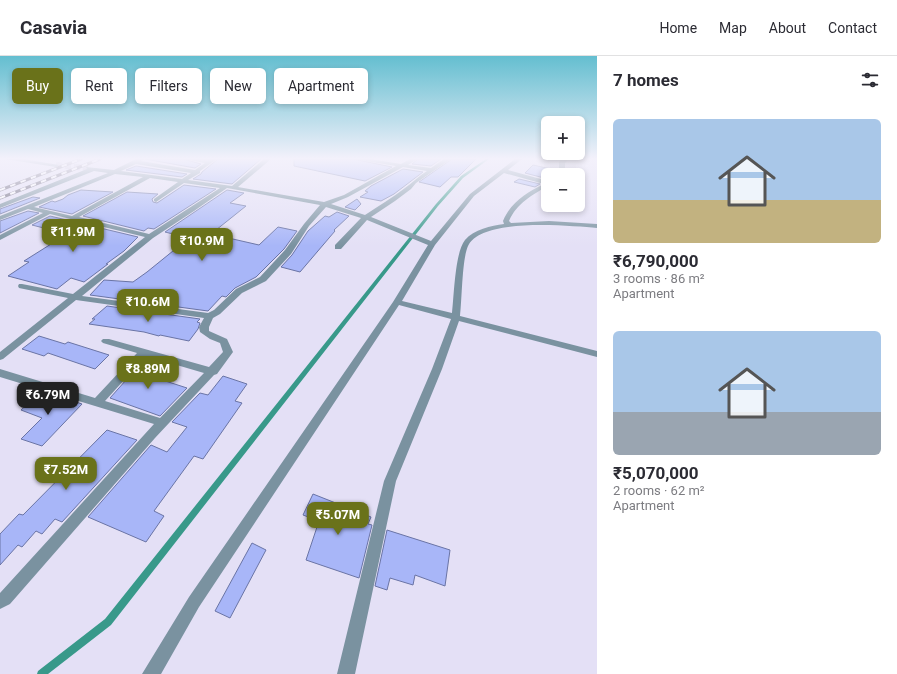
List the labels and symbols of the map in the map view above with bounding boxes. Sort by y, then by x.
pin: ₹11.9M [40,219,106,253]
pin: ₹10.9M [169,228,235,262]
pin: ₹10.6M [115,289,181,323]
pin: ₹8.89M [115,356,181,390]
pin: ₹6.79M [15,382,81,416]
pin: ₹7.52M [33,457,99,491]
pin: ₹5.07M [305,502,371,536]

